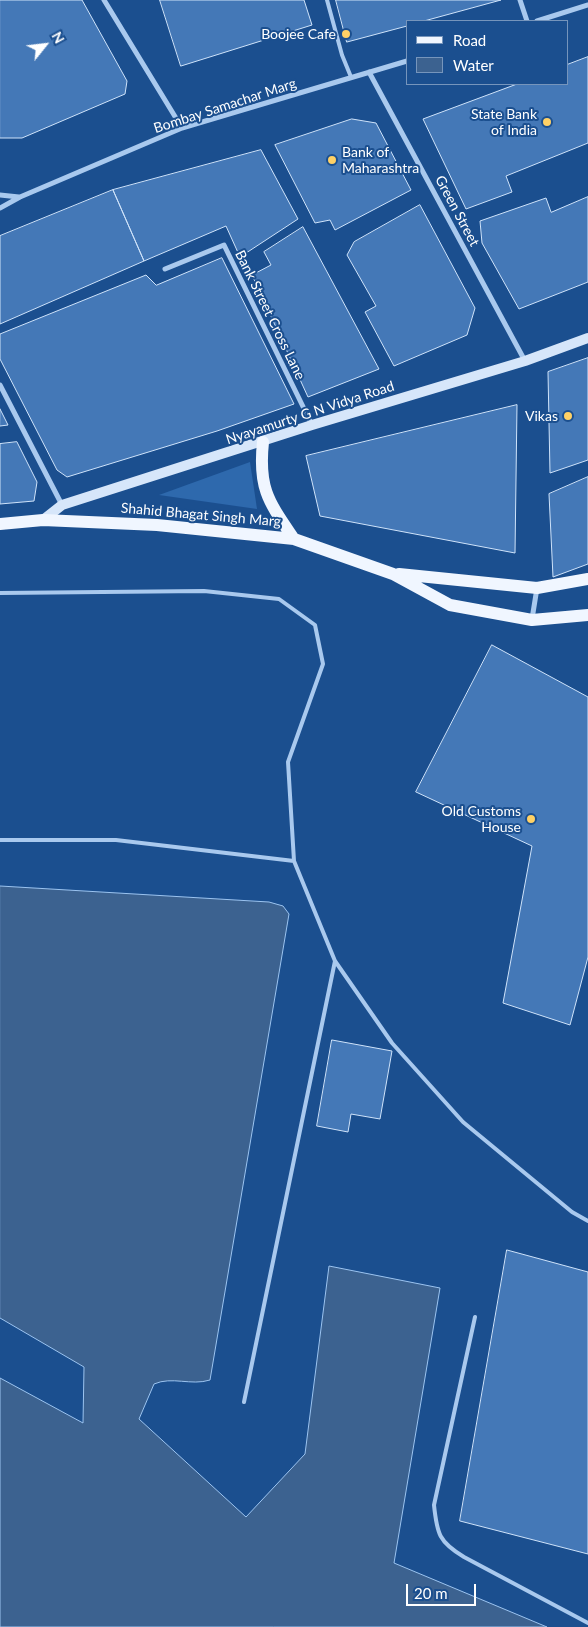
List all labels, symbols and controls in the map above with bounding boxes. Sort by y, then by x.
north arrow [20,20,70,70]
legend [406,20,568,85]
place label: Boojee Cafe [261,26,336,42]
marker: Boojee Cafe [340,28,352,40]
text: N [49,29,69,46]
text: Road [453,31,486,49]
text: Water [453,56,494,74]
street label: Bombay Samachar Marg [152,75,298,137]
place label: State Bank of India [471,106,537,138]
marker: State Bank of India [541,116,553,128]
place label: Bank of Maharashtra [342,144,419,176]
marker: Bank of Maharashtra [326,154,338,166]
street label: Green Street [431,173,483,249]
street label: Bank Street Cross Lane [231,248,309,382]
street label: Nyayamurty G N Vidya Road [224,378,396,448]
place label: Vikas [525,408,558,424]
marker: Vikas [562,410,574,422]
street label: Shahid Bhagat Singh Marg [120,500,282,530]
place label: Old Customs House [442,803,521,836]
marker: Old Customs House [525,813,537,825]
scale bar [408,1574,478,1606]
text: 20 m [414,1584,448,1602]

